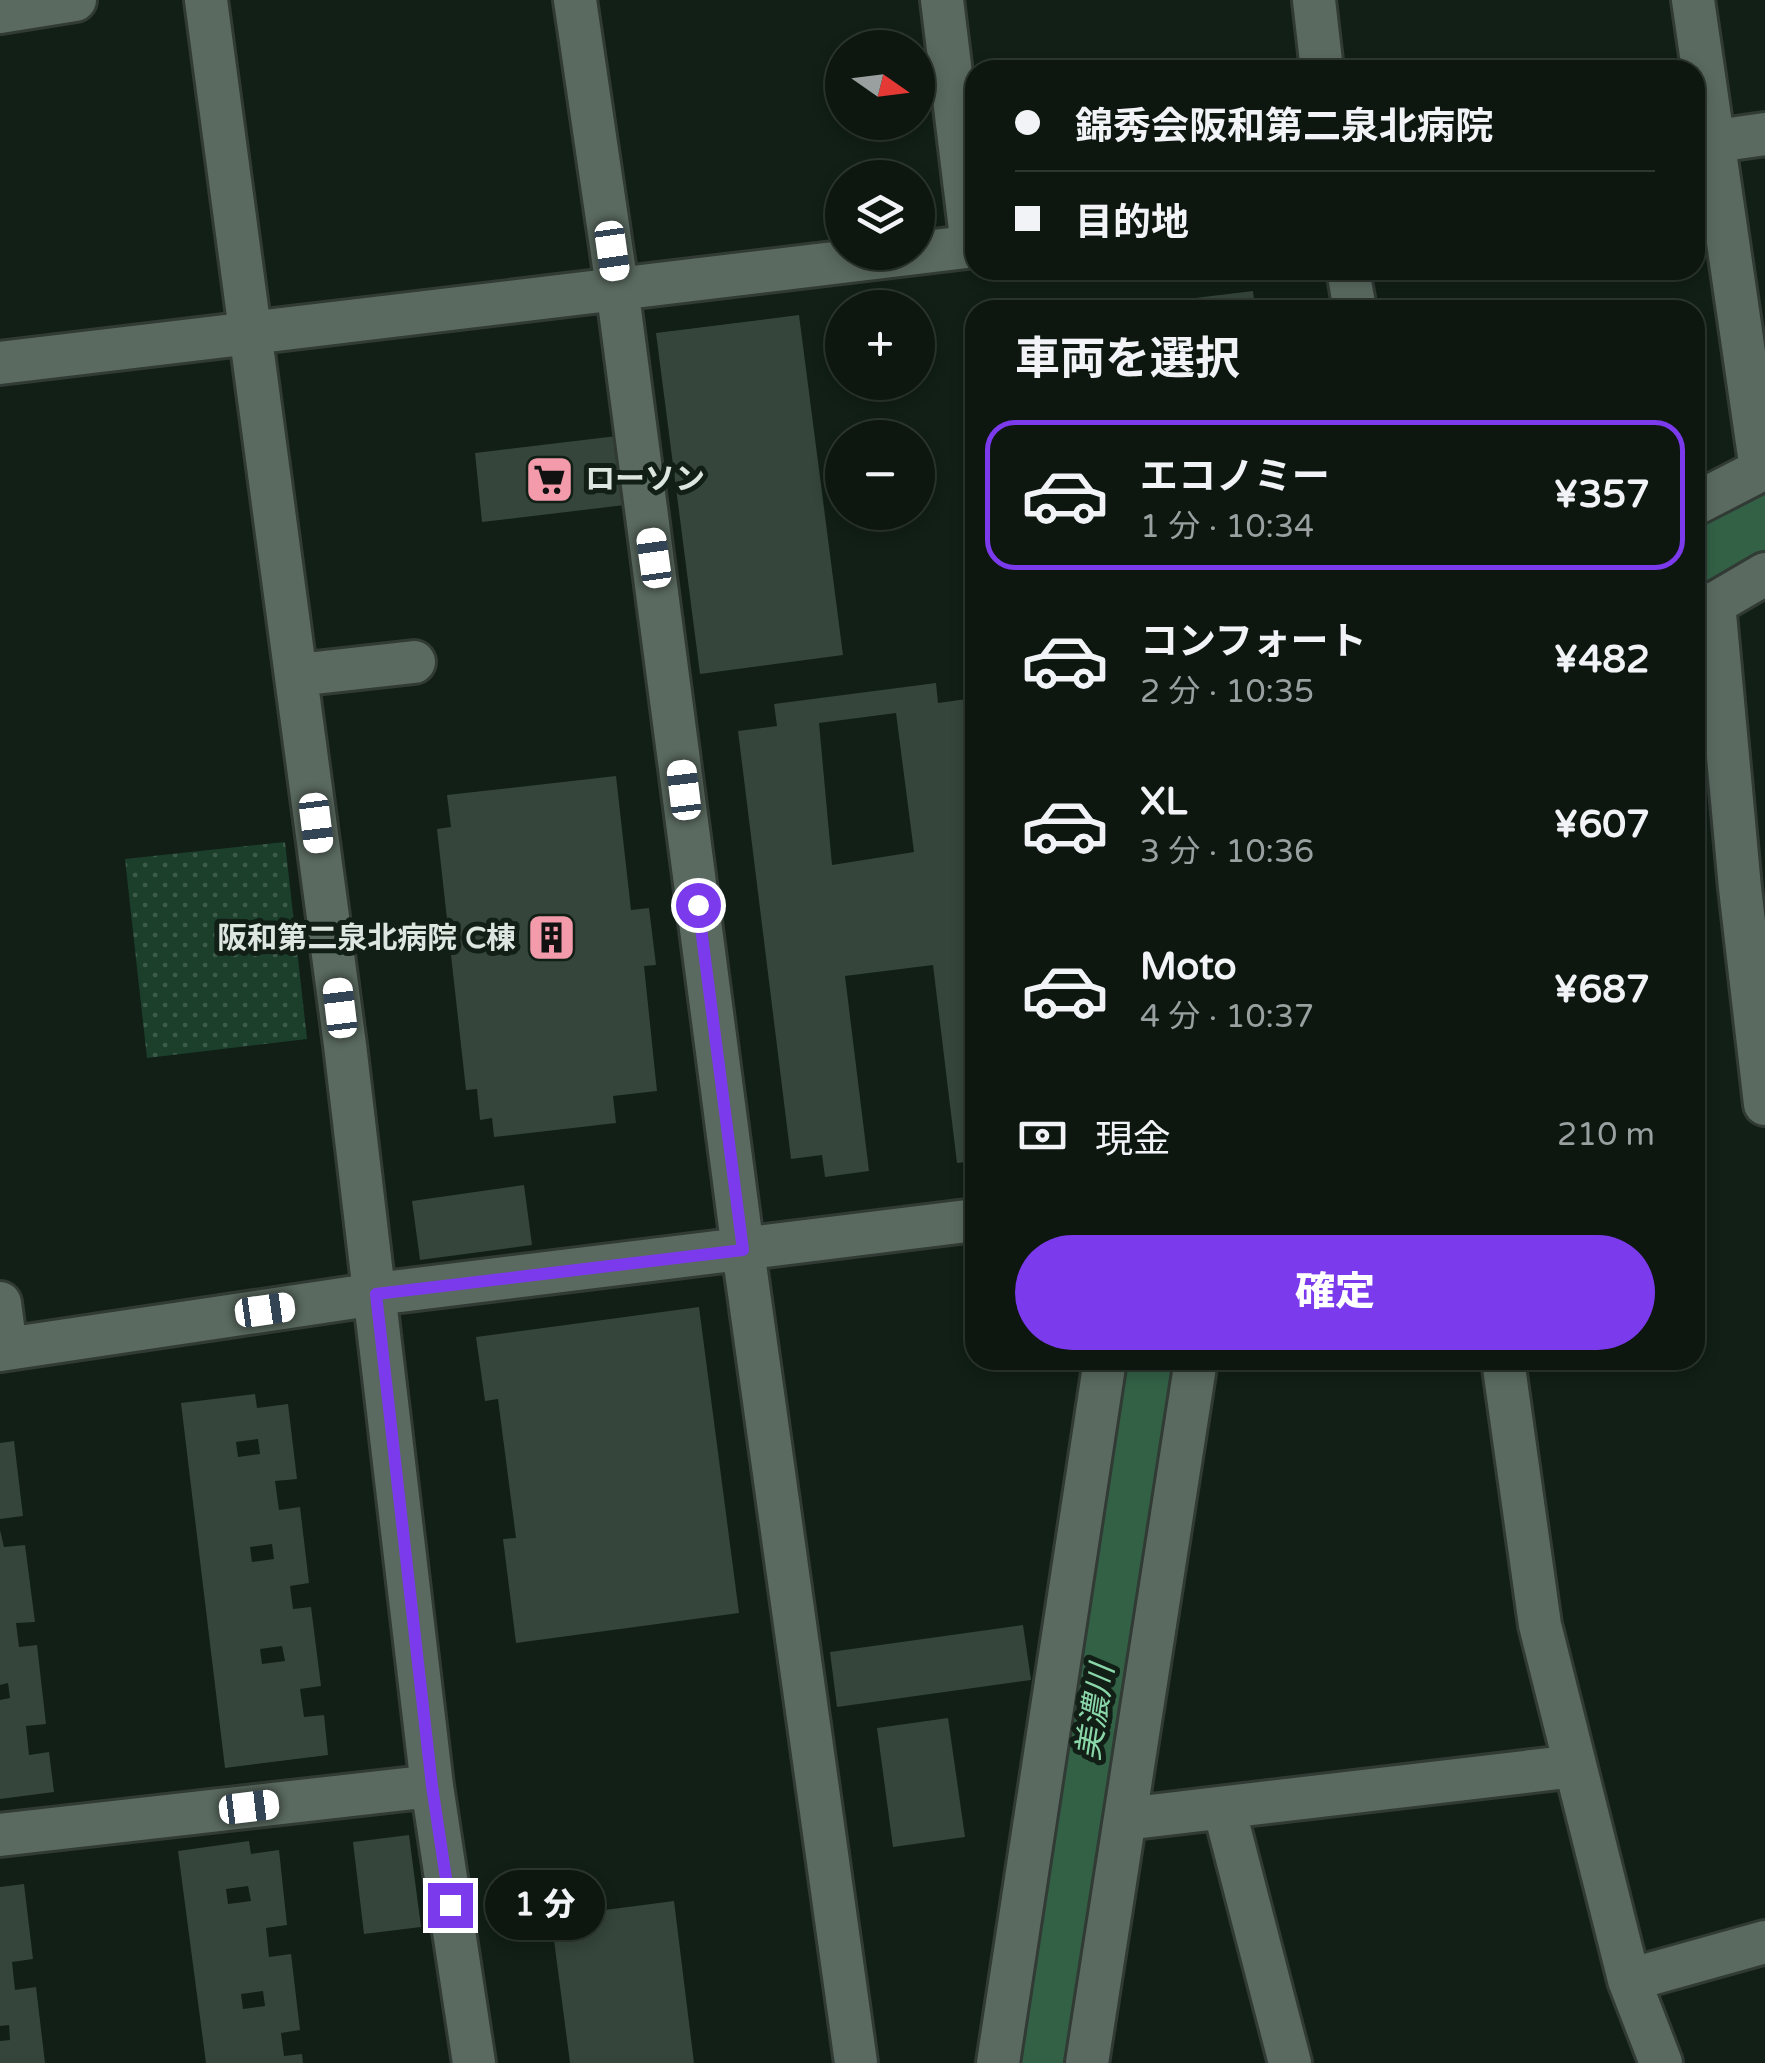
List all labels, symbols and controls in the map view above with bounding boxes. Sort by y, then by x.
north arrow [825,30,935,140]
map controls [825,30,935,530]
text: 錦秀会阪和第二泉北病院 [1075,104,1493,150]
button: layers [825,160,935,270]
text: 目的地 [1075,200,1189,246]
car [593,219,631,283]
button: + [825,290,935,400]
text: 車両を選択 [1015,333,1240,387]
button: − [825,420,935,530]
icon: car [1020,450,1110,540]
supermarket icon: ローソン [524,453,576,505]
text: エコノミー [1140,454,1330,500]
place label: ローソン [585,461,705,498]
text: ¥357 [1553,472,1650,518]
text: 1 分 · 10:34 [1140,508,1314,546]
car [635,526,673,590]
icon: car [1020,615,1110,705]
text: コンフォート [1140,619,1367,665]
text: ¥482 [1553,637,1650,683]
text: 2 分 · 10:35 [1140,673,1314,711]
car [665,758,703,822]
text: XL [1140,779,1187,825]
icon: car [1020,780,1110,870]
car [297,791,335,855]
text: ¥607 [1553,802,1650,848]
text: 3 分 · 10:36 [1140,833,1314,871]
route start [676,883,721,928]
building icon: 阪和第二泉北病院 C棟 [525,912,577,964]
place label: 阪和第二泉北病院 C棟 [217,920,516,957]
text: Moto [1140,944,1236,990]
icon: car [1020,945,1110,1035]
text: ¥687 [1553,967,1650,1013]
car [321,976,359,1040]
text: 4 分 · 10:37 [1140,998,1314,1036]
icon: cash [1015,1108,1070,1163]
text: 210 m [1557,1116,1655,1154]
text: 現金 [1095,1117,1171,1163]
button: 確定 [1015,1235,1655,1350]
car [233,1291,297,1329]
water label: 美濃川 [1070,1659,1123,1763]
car [217,1788,281,1826]
callout: 1 分 [485,1870,605,1940]
route end [428,1883,473,1928]
text: 1 分 [515,1886,575,1924]

